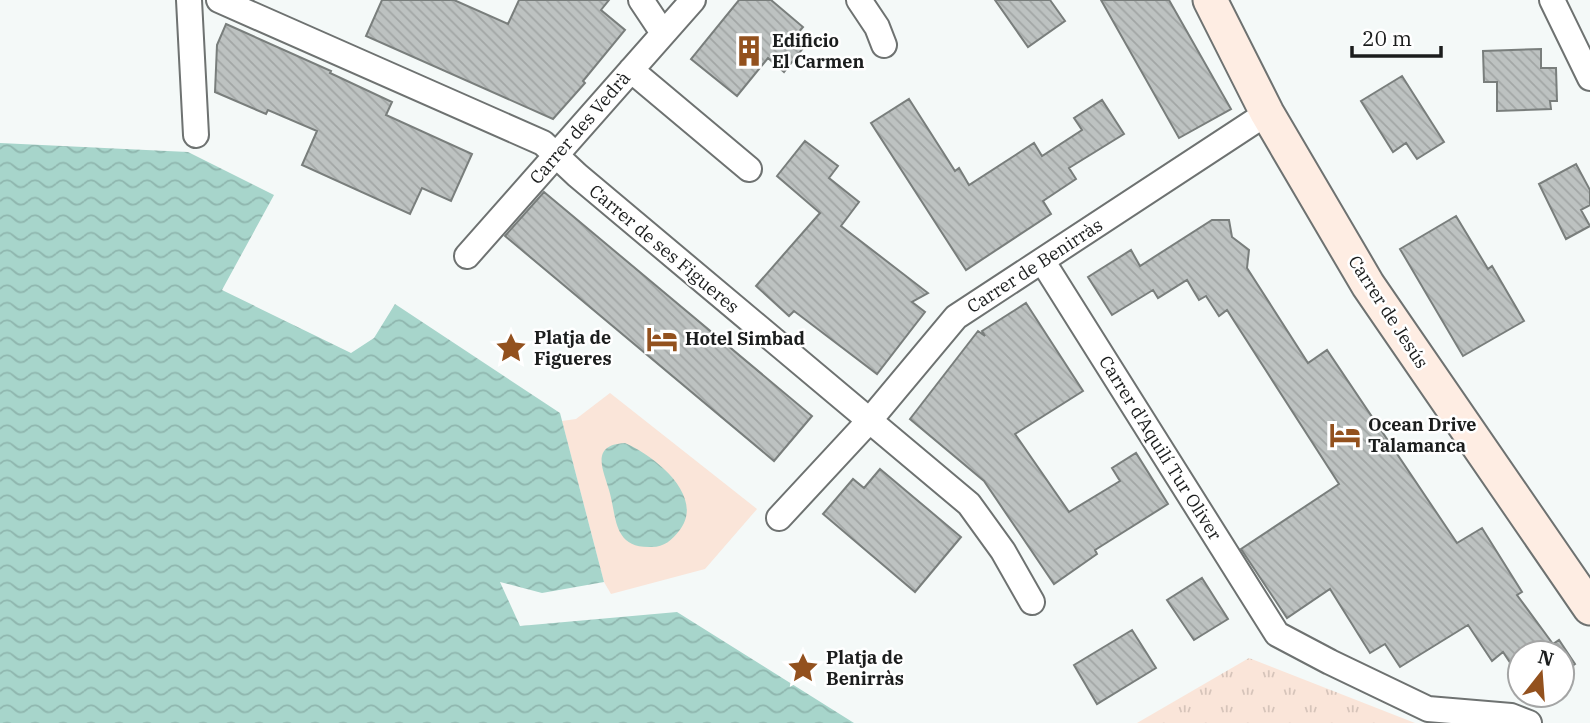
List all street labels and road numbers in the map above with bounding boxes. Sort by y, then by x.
street label: Carrer des Vedrà [524,66,635,189]
street label: Carrer de ses Figueres [585,179,744,318]
street label: Carrer de Benirràs [963,213,1107,318]
street label: Carrer de Jesús [1343,251,1434,373]
street label: Carrer d'Aquilí Tur Oliver [1094,351,1227,544]

